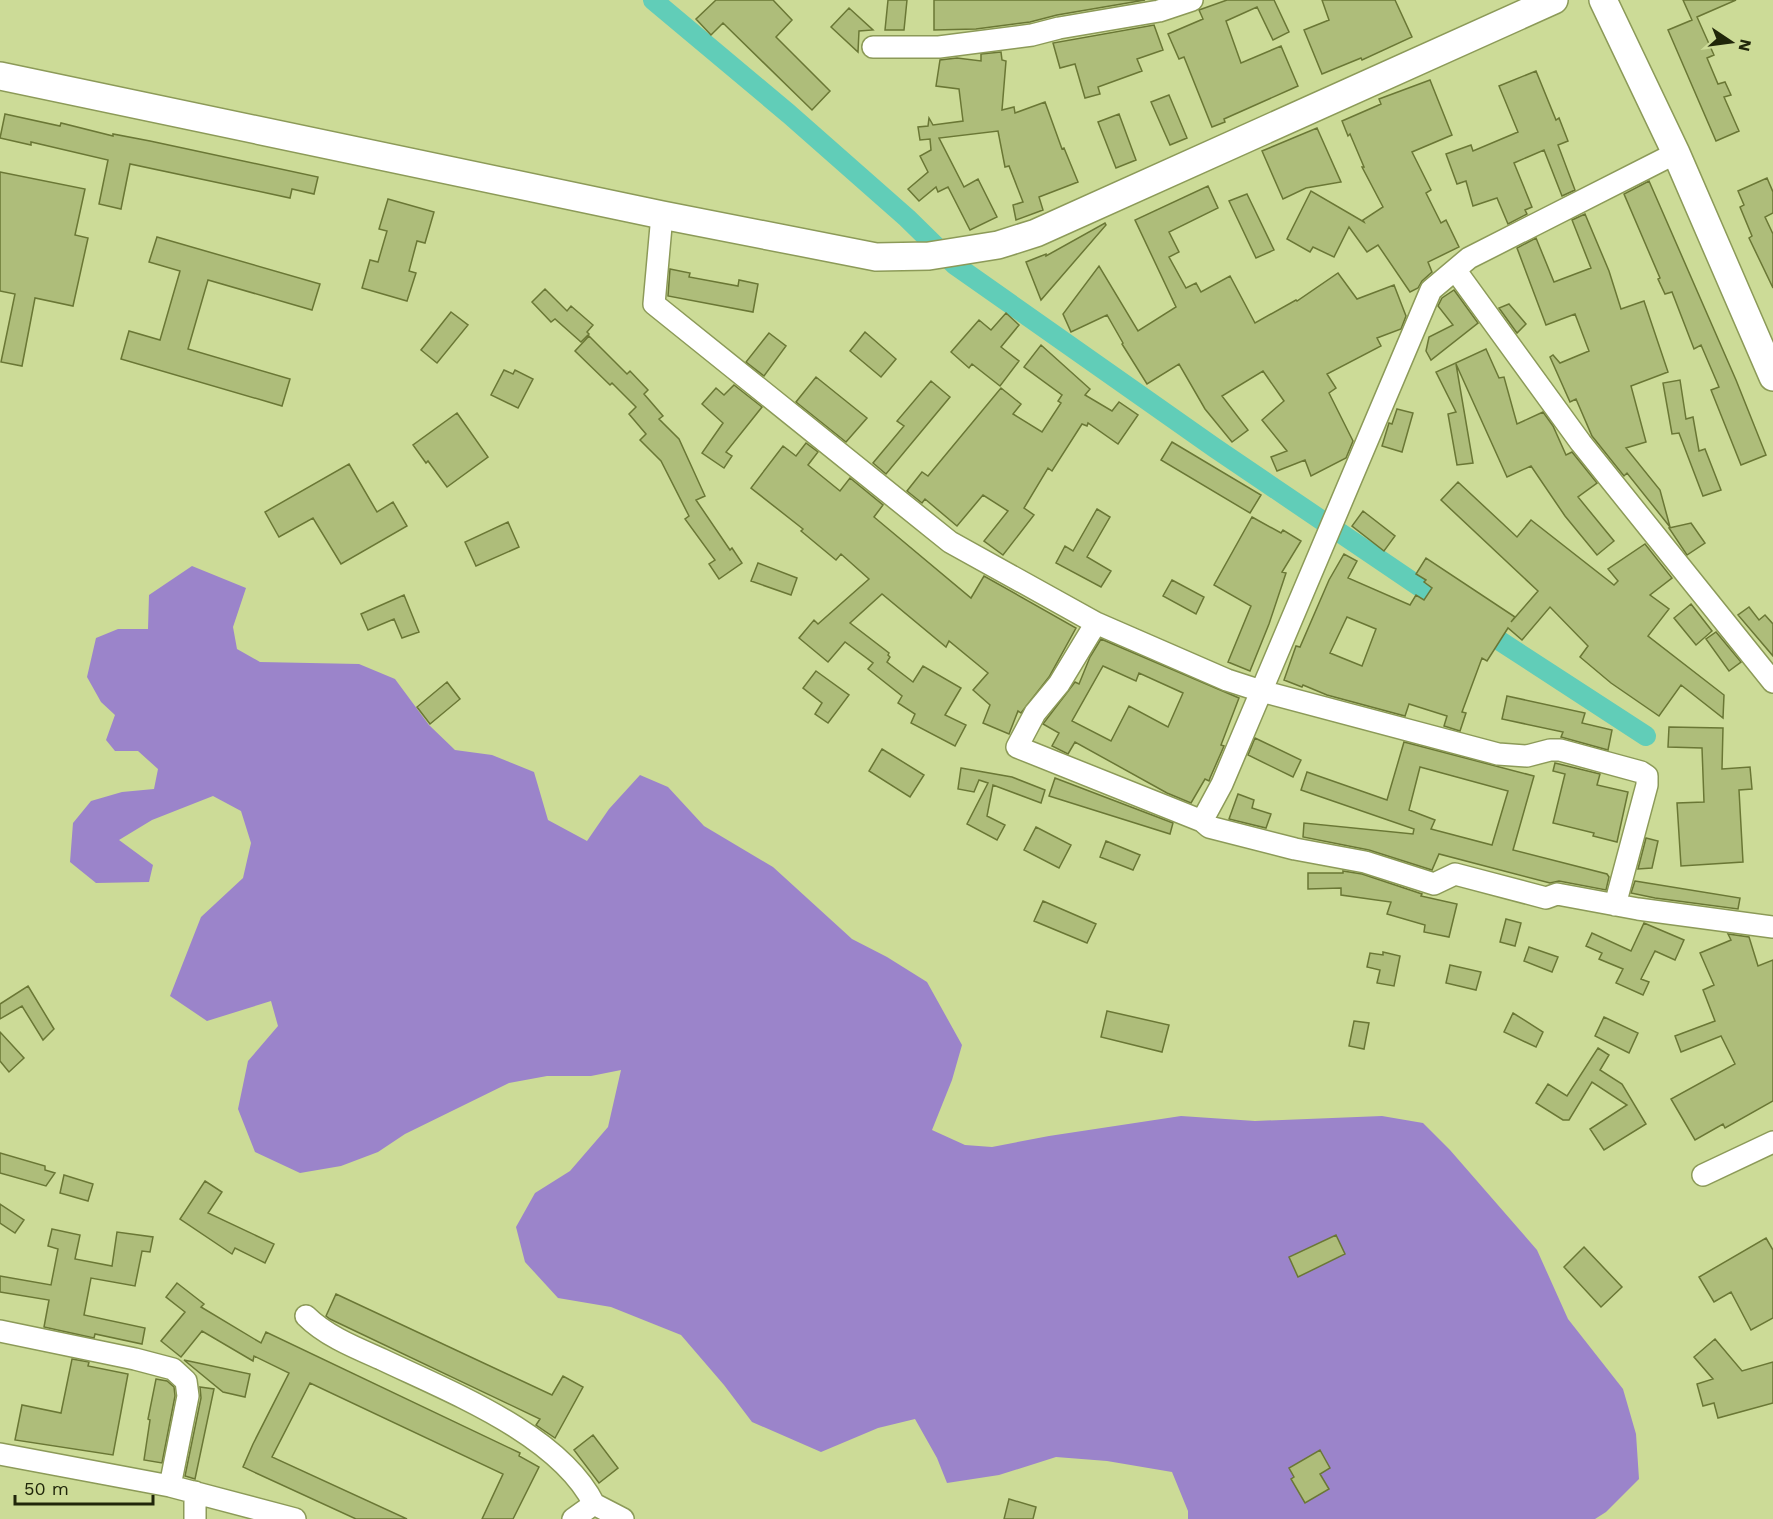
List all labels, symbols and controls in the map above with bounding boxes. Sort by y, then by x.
north arrow [1701,12,1761,72]
text: N [1735,37,1756,53]
scale bar [15,1468,153,1506]
text: 50 m [24,1478,69,1499]

